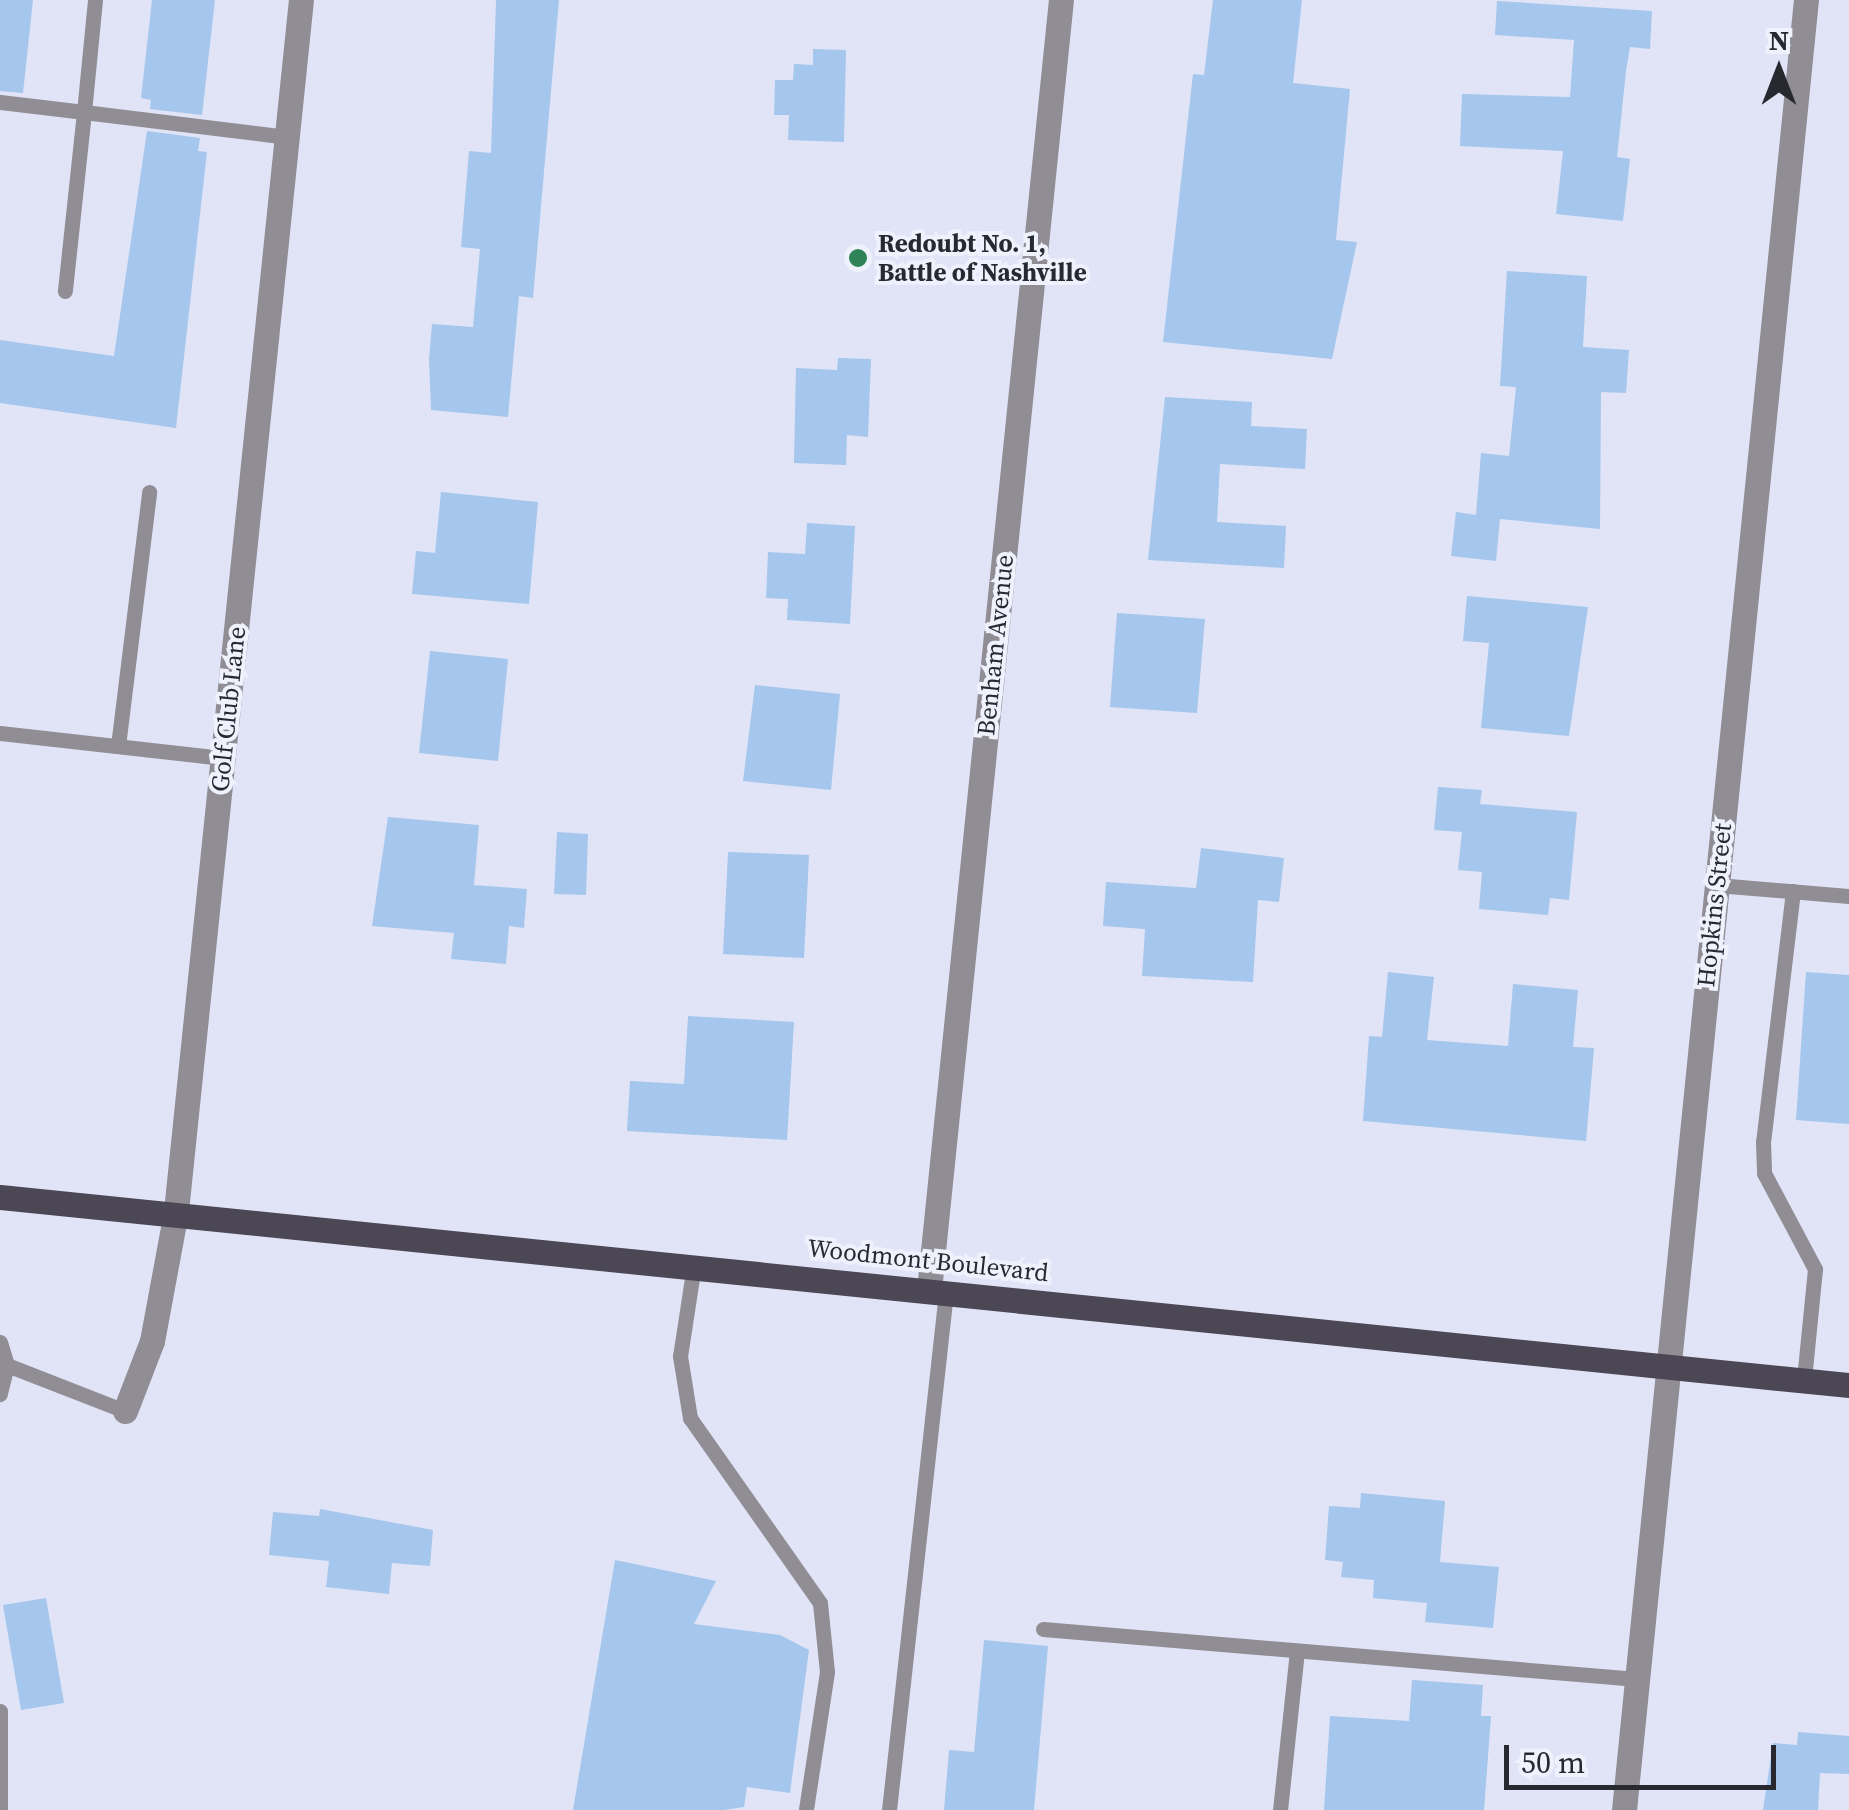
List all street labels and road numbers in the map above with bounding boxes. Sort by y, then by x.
street label: Benham Avenue [971,553,1019,737]
street label: Golf Club Lane [204,625,252,793]
street label: Hopkins Street [1690,822,1738,988]
street label: Woodmont Boulevard [806,1232,1050,1288]

